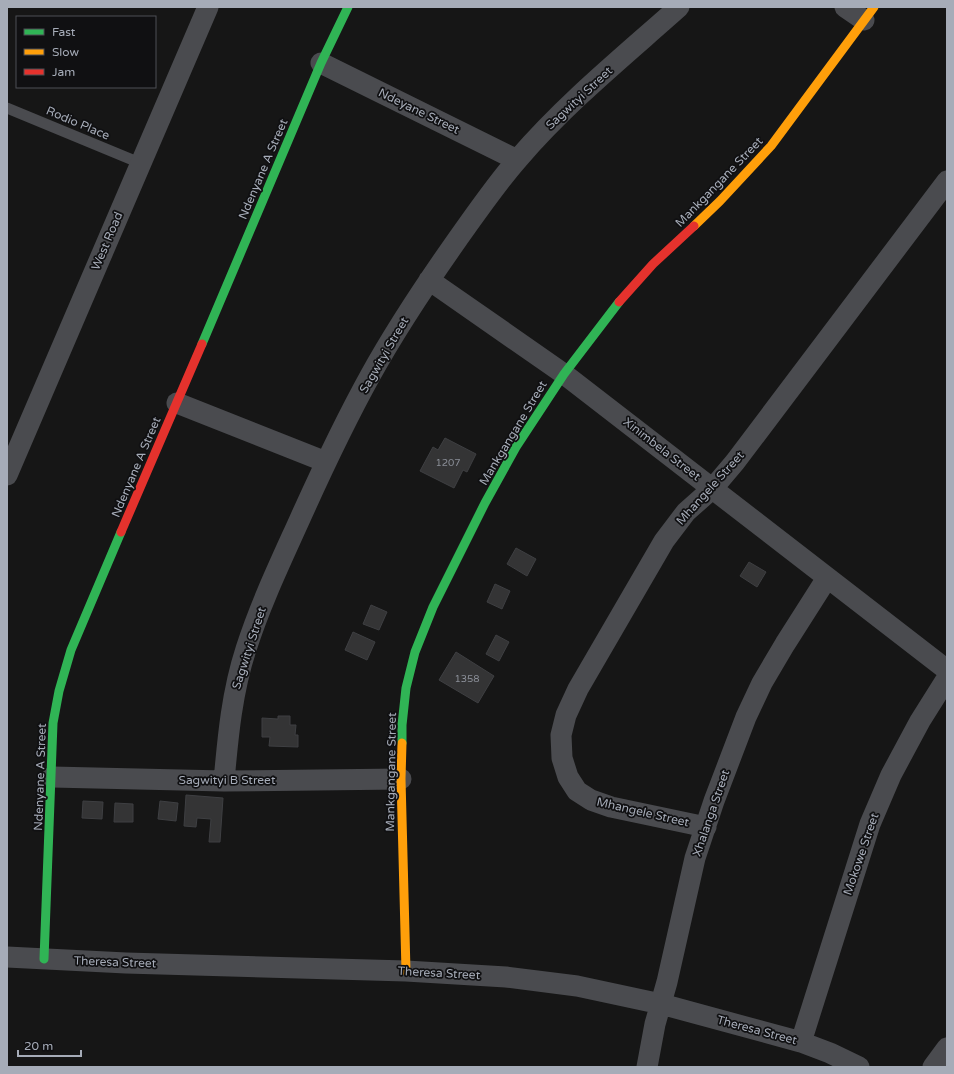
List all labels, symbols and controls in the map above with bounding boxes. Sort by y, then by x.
legend [16,16,156,88]
text: Fast [52,25,76,39]
text: Slow [52,45,79,59]
street label: Sagwityi Street [543,63,615,132]
text: Jam [52,65,75,79]
street label: Ndeyane Street [376,85,462,137]
street label: Rodio Place [44,103,112,143]
street label: Ndenyane A Street [236,116,291,221]
street label: Mankgangane Street [672,134,766,230]
street label: West Road [88,210,126,272]
street label: Sagwityi Street [357,314,412,396]
street label: Mankgangane Street [476,378,550,488]
street label: Ndenyane A Street [109,414,164,519]
street label: Xinimbela Street [621,415,704,484]
street label: Mhangele Street [673,448,747,528]
house number: 1207 [435,457,461,469]
street label: Sagwityi Street [229,605,269,691]
house number: 1358 [454,673,480,685]
street label: Mankgangane Street [383,712,399,832]
street label: Ndenyane A Street [31,723,49,831]
street label: Xhalanga Street [690,767,733,858]
street label: Sagwityi B Street [178,773,276,787]
street label: Mhangele Street [595,795,691,830]
street label: Mokowe Street [840,811,882,897]
street label: Theresa Street [74,954,157,970]
street label: Theresa Street [397,964,481,982]
street label: Theresa Street [715,1013,799,1048]
scale bar [18,1032,81,1058]
text: 20 m [24,1039,53,1053]

